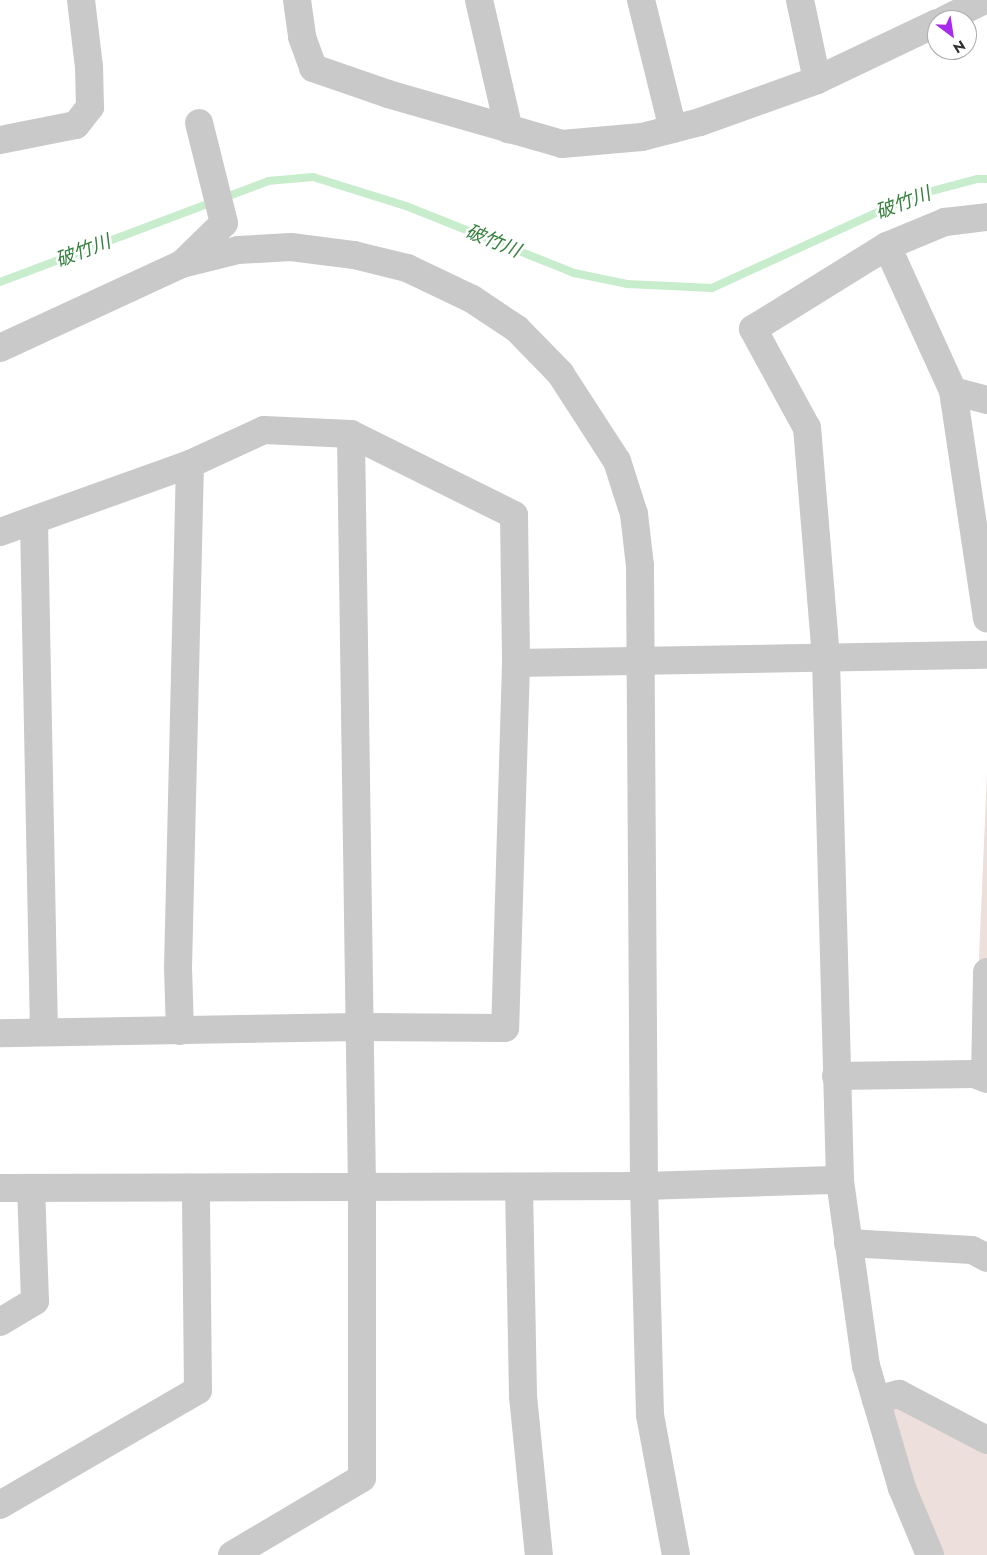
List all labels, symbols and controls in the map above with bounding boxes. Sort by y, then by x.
north arrow [927,10,977,60]
text: N [949,36,969,58]
water label: 破竹川 [872,182,934,224]
water label: 破竹川 [462,220,524,262]
water label: 破竹川 [52,230,114,272]

